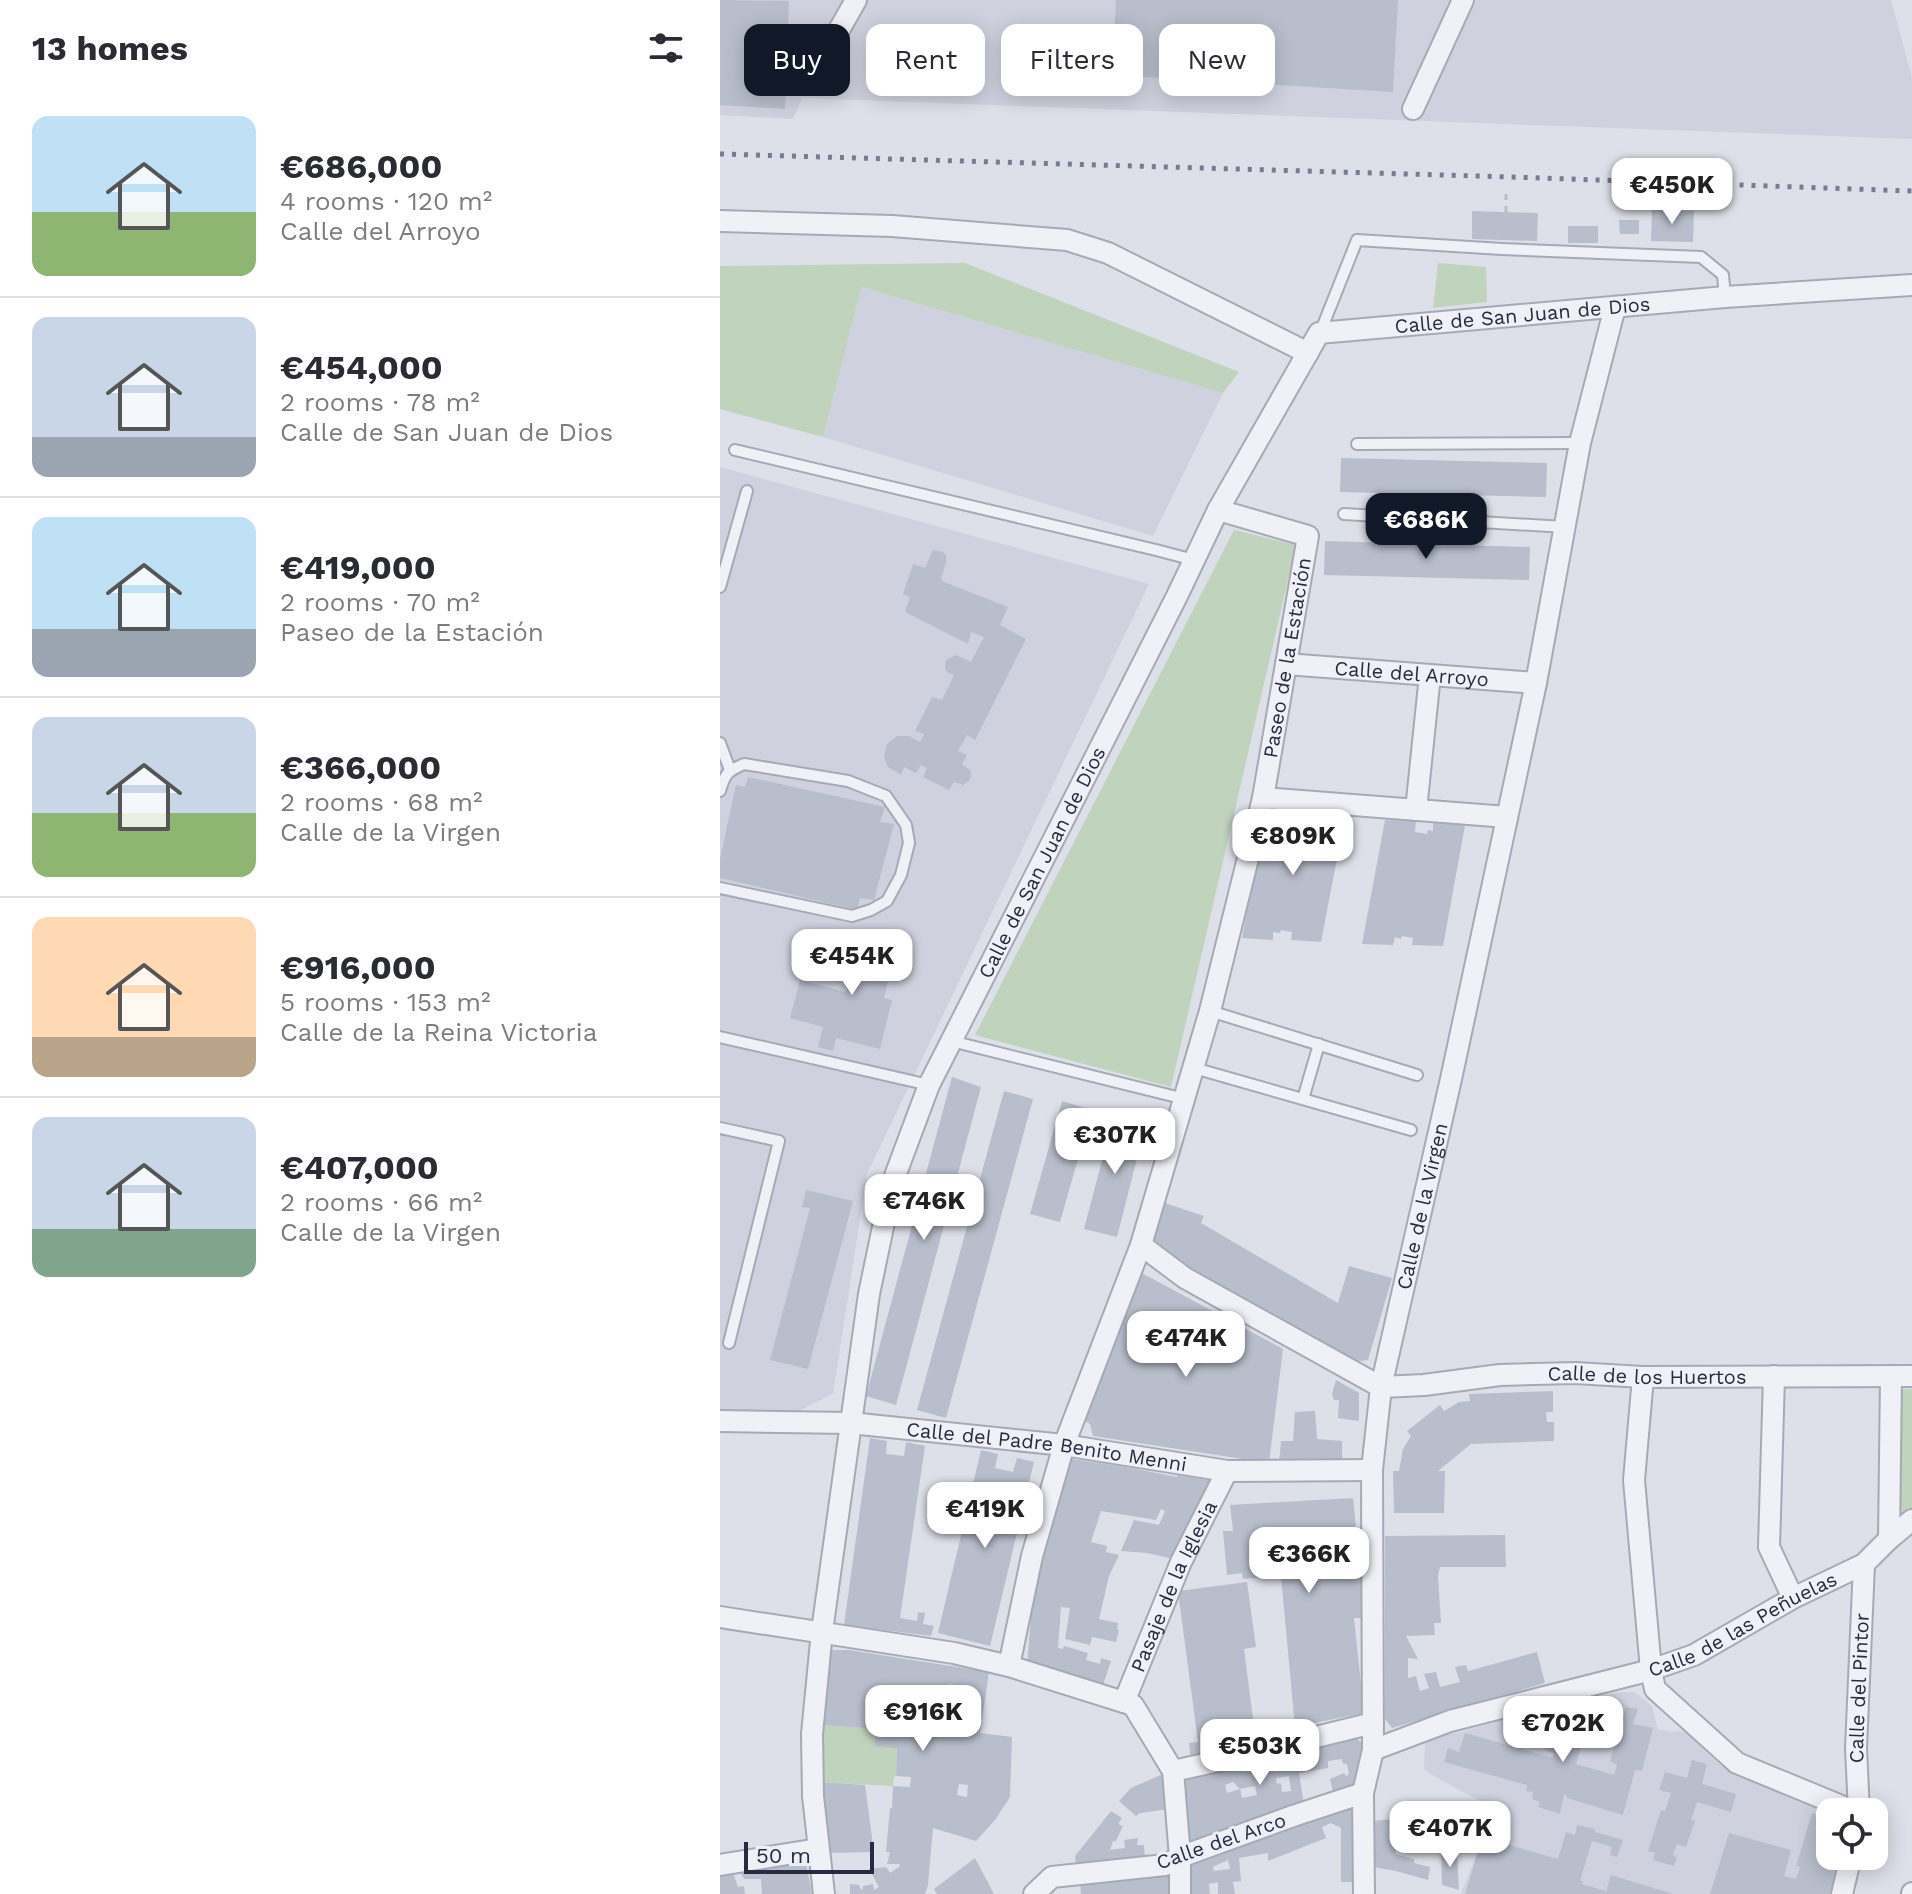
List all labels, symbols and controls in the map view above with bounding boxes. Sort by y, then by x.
chip: Buy [744,24,850,96]
chip: Rent [866,24,985,96]
chip: Filters [1001,24,1143,96]
chip: New [1159,24,1275,96]
icon: filters [644,26,688,70]
text: 13 homes [32,28,188,68]
text: €686,000 [280,146,442,186]
icon: home [96,148,192,244]
pin: €450K [1616,158,1728,226]
text: €450K [1630,169,1714,199]
text: 4 rooms · 120 m² [280,186,492,216]
text: Calle del Arroyo [280,216,481,246]
street label: Calle de San Juan de Dios [1394,292,1651,338]
text: €454,000 [280,347,443,387]
icon: home [96,349,192,445]
text: 2 rooms · 78 m² [280,387,480,417]
text: Calle de San Juan de Dios [280,417,613,447]
pin: €686K [1370,493,1482,561]
text: €686K [1384,504,1468,534]
text: €419,000 [280,547,436,587]
icon: home [96,549,192,645]
street label: Paseo de la Estación [1258,556,1316,760]
text: 2 rooms · 70 m² [280,587,480,617]
text: Paseo de la Estación [280,617,544,647]
street label: Calle del Arroyo [1334,656,1490,691]
street label: Calle de San Juan de Dios [973,743,1111,982]
text: €366,000 [280,747,441,787]
icon: home [96,749,192,845]
text: 2 rooms · 68 m² [280,787,482,817]
pin: €809K [1237,809,1349,877]
text: Calle de la Virgen [280,817,501,847]
text: €809K [1250,820,1336,850]
pin: €454K [796,929,908,997]
text: €454K [809,940,895,970]
text: €916,000 [280,947,436,987]
icon: home [96,949,192,1045]
text: 5 rooms · 153 m² [280,987,491,1017]
text: Calle de la Reina Victoria [280,1017,597,1047]
pin: €307K [1059,1108,1171,1176]
text: €307K [1073,1119,1157,1149]
street label: Calle de la Virgen [1392,1121,1453,1292]
text: €407,000 [280,1147,439,1187]
icon: home [96,1149,192,1245]
pin: €746K [868,1174,980,1242]
text: €746K [883,1185,965,1215]
text: 2 rooms · 66 m² [280,1187,482,1217]
text: Calle de la Virgen [280,1217,501,1247]
pin: €474K [1130,1311,1242,1379]
text: €474K [1145,1322,1227,1352]
street label: Calle de los Huertos [1547,1361,1746,1389]
street label: Calle del Padre Benito Menni [905,1417,1188,1476]
pin: €419K [929,1482,1041,1550]
text: €419K [945,1493,1025,1523]
street label: Pasaje de la Iglesia [1126,1496,1222,1676]
pin: €366K [1253,1527,1365,1595]
text: €366K [1267,1538,1351,1568]
street label: Calle de las Peñuelas [1645,1567,1841,1682]
street label: Calle del Pintor [1844,1612,1874,1764]
pin: €916K [867,1685,979,1753]
text: €916K [883,1696,963,1726]
pin: €702K [1507,1696,1619,1764]
text: €702K [1521,1707,1605,1737]
pin: €503K [1204,1719,1316,1787]
text: €503K [1218,1730,1302,1760]
map controls [1816,1798,1888,1870]
button: locate [1816,1798,1888,1870]
pin: €407K [1394,1801,1506,1869]
street label: Calle del Arco [1153,1808,1289,1874]
text: €407K [1408,1812,1492,1842]
scale bar [744,1838,874,1874]
text: 50 m [756,1843,811,1868]

